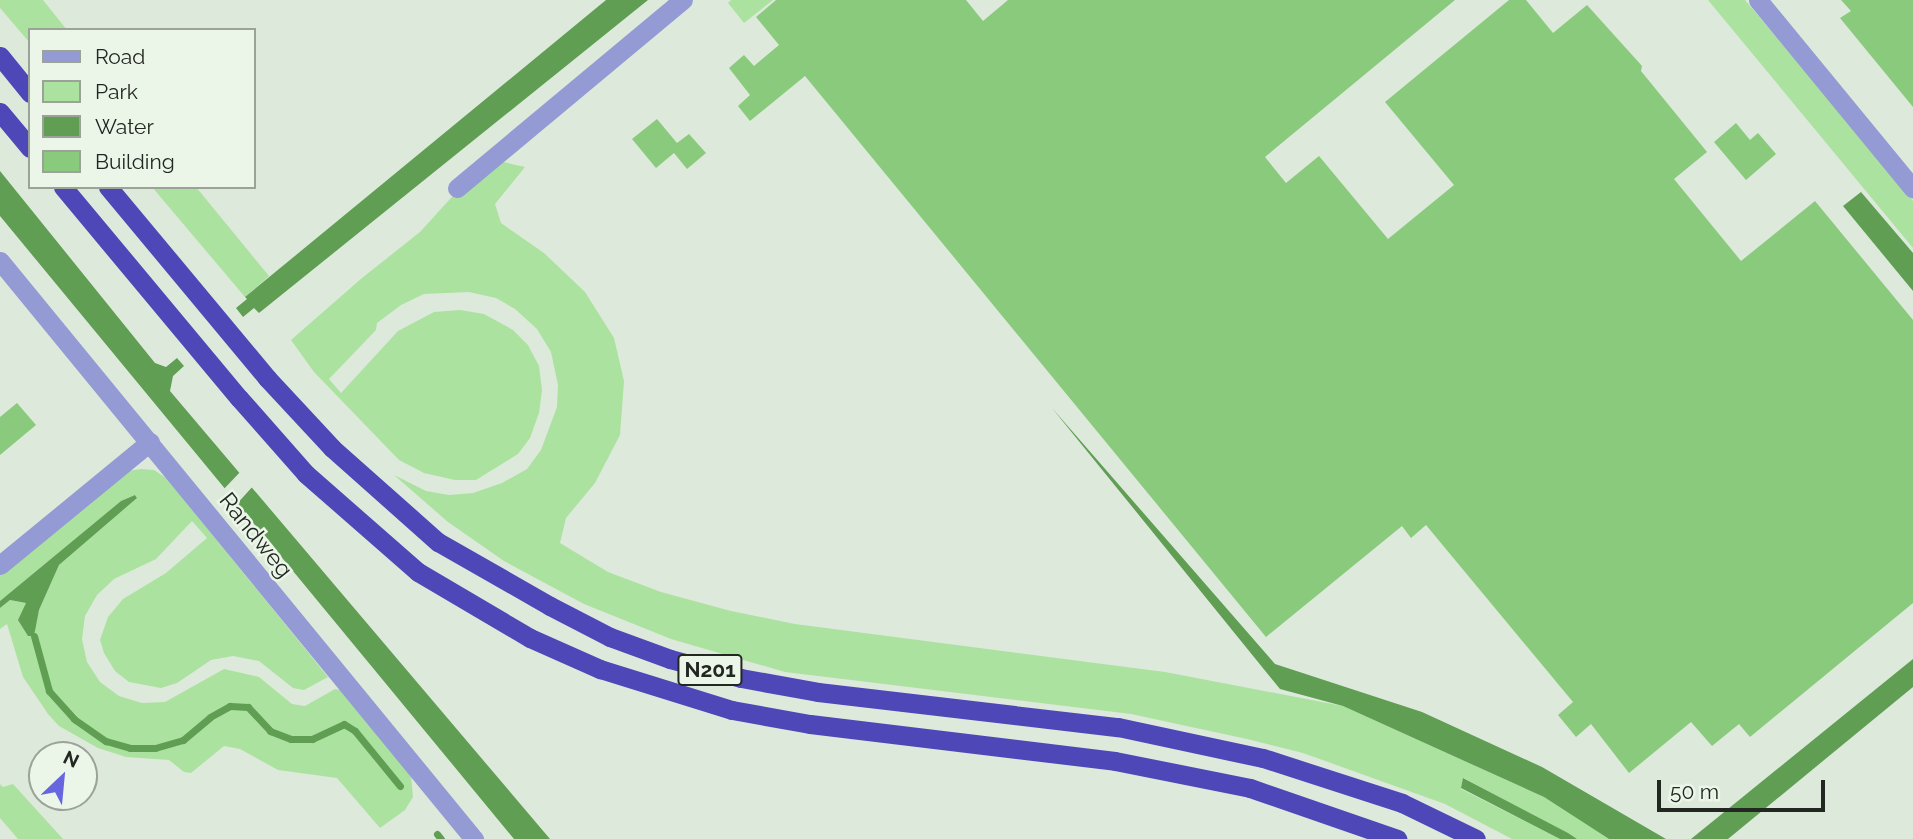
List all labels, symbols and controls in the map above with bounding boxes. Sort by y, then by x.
legend [28,28,256,189]
text: Road [95,44,145,69]
text: Park [95,79,138,104]
text: Water [95,114,154,139]
text: Building [95,149,175,174]
street label: Randweg [213,487,299,583]
road number: N201 [677,652,743,688]
north arrow [28,741,98,811]
text: N [60,746,83,772]
scale bar [1661,766,1829,810]
text: 50 m [1670,779,1719,804]

